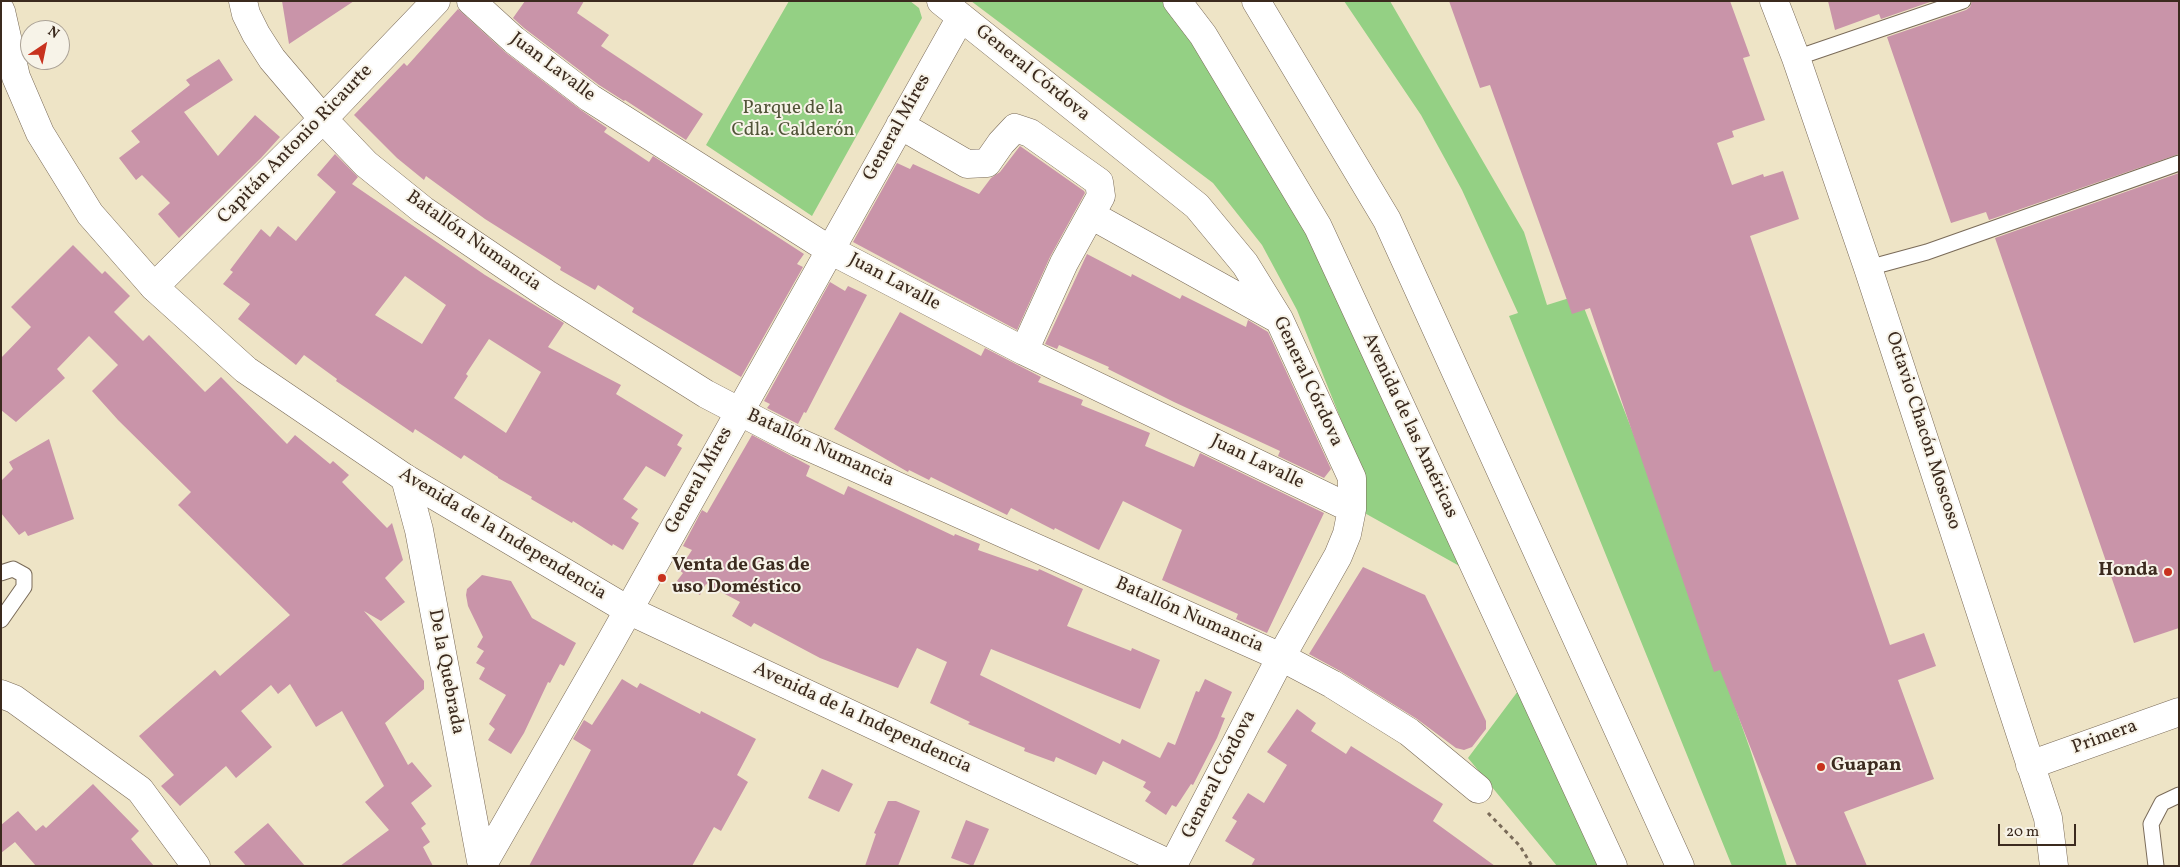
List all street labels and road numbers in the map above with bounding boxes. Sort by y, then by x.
street label: General Córdova [970,21,1094,127]
street label: Juan Lavalle [505,29,599,107]
street label: Capitán Antonio Ricaurte [214,61,378,229]
street label: General Mires [859,71,937,185]
street label: Batallón Numancia [401,187,545,297]
street label: Juan Lavalle [844,249,944,317]
street label: General Córdova [1267,313,1347,451]
street label: Octavio Chacón Moscoso [1879,329,1965,533]
street label: Avenida de las Américas [1356,330,1462,522]
street label: Batallón Numancia [743,405,897,493]
street label: General Mires [661,424,739,538]
street label: Juan Lavalle [1207,431,1307,495]
street label: Avenida de la Independencia [394,464,610,606]
street label: Batallón Numancia [1111,573,1267,659]
street label: De la Quebrada [422,607,468,737]
street label: Avenida de la Independencia [749,658,975,780]
street label: General Córdova [1178,707,1262,843]
street label: Primera [2069,716,2141,760]

